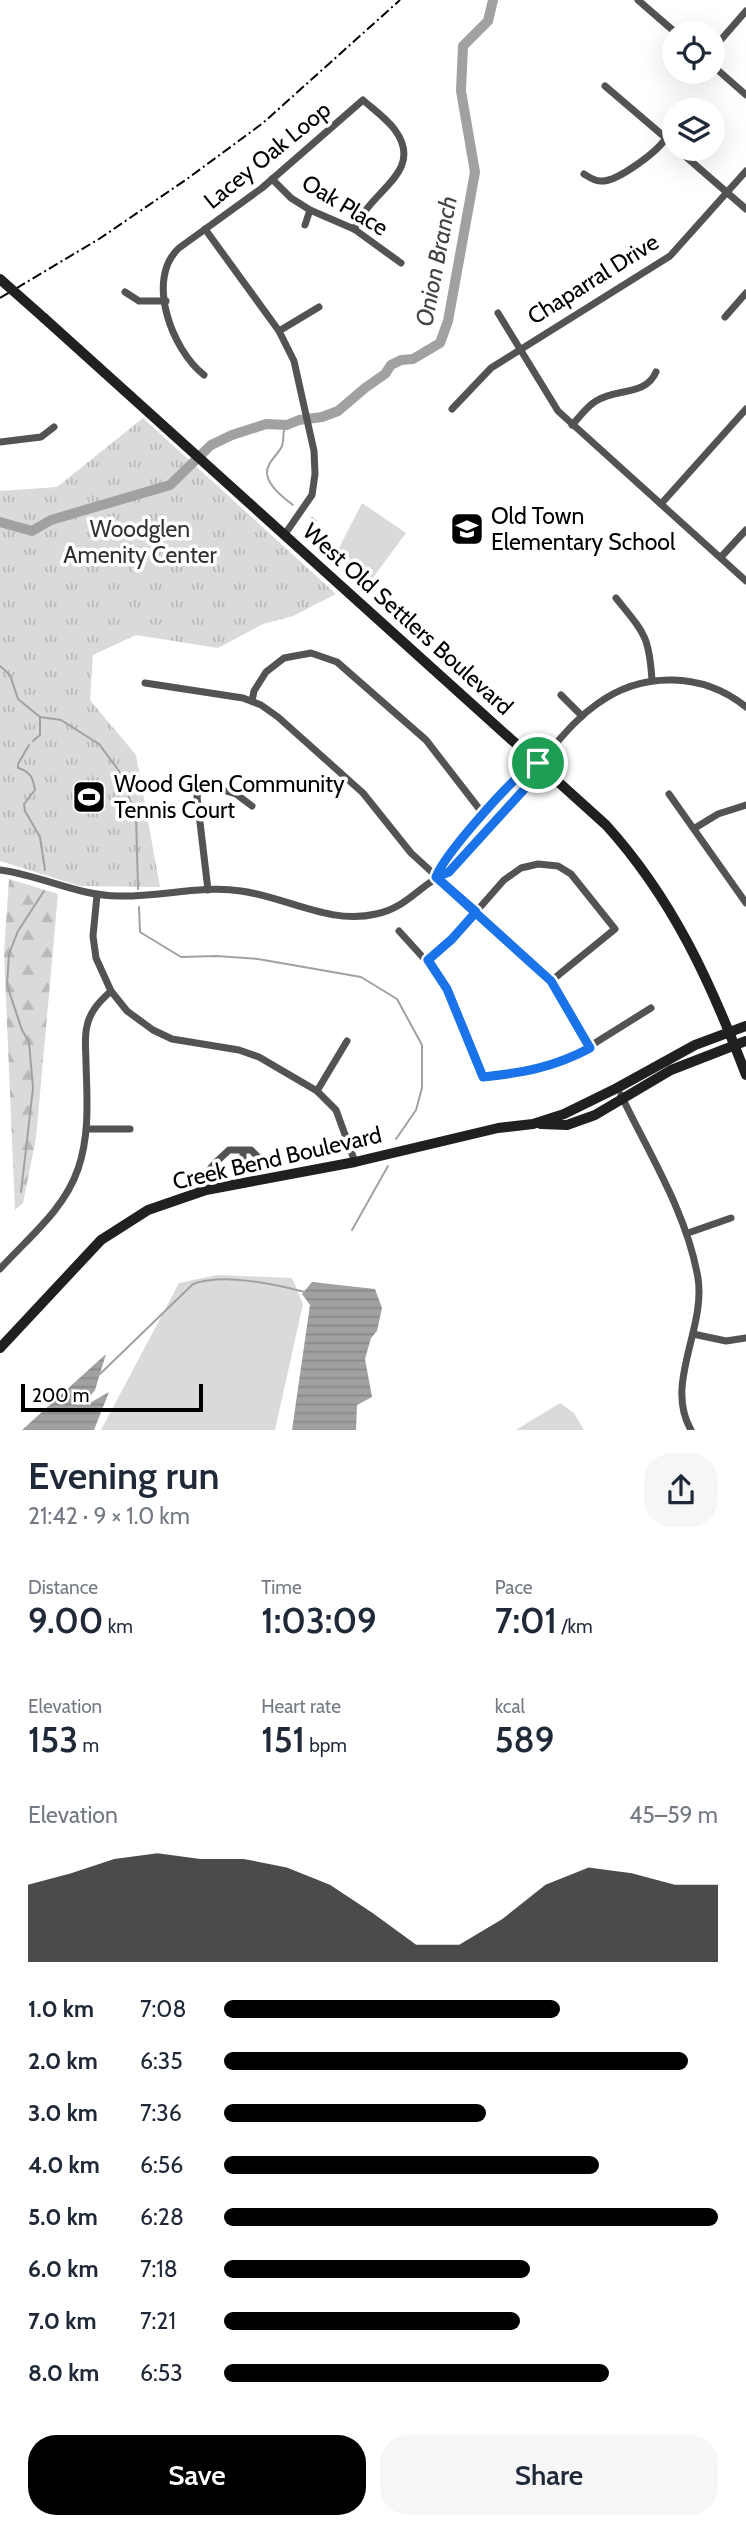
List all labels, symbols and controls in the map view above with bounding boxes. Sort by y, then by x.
map controls [662,21,725,161]
button: locate [662,21,725,84]
street label: Lacey Oak Loop [198,95,336,215]
button: layers [662,98,725,161]
street label: Oak Place [297,168,393,242]
water label: Onion Branch [409,193,463,329]
street label: Chaparral Drive [522,227,664,330]
place label: Old Town Elementary School [491,502,676,556]
school or university icon: Old Town Elementary School [448,510,486,548]
park label: Woodglen Amenity Center [63,515,217,569]
street label: West Old Settlers Boulevard [297,517,519,721]
pin [508,733,568,793]
icon: arrive [519,744,557,782]
place label: Wood Glen Community Tennis Court [114,770,345,824]
sports icon: Wood Glen Community Tennis Court [70,778,108,816]
street label: Creek Bend Boulevard [170,1120,384,1196]
scale bar [21,1381,203,1413]
text: 200 m [32,1384,89,1407]
text: Evening run [28,1452,220,1499]
button: share [644,1453,718,1527]
text: 21:42 · 9 × 1.0 km [28,1502,190,1530]
text: Distance [28,1576,98,1599]
text: Time [261,1576,302,1599]
text: Pace [495,1576,533,1599]
text: 9.00 [28,1599,103,1642]
text: 1:03:09 [261,1599,377,1642]
text: 7:01 [495,1599,557,1642]
text: km [103,1615,133,1638]
text: /km [557,1615,593,1638]
text: Elevation [28,1695,102,1718]
text: Heart rate [261,1695,341,1718]
text: kcal [495,1695,525,1718]
text: 153 [28,1718,78,1761]
text: 151 [261,1718,305,1761]
text: 589 [495,1718,554,1761]
text: m [78,1734,99,1757]
text: bpm [305,1734,347,1757]
text: Elevation [28,1801,118,1829]
text: 45–59 m [629,1801,718,1829]
text: 1.0 km [28,1995,94,2023]
text: 7:08 [140,1995,186,2023]
text: 2.0 km [28,2047,98,2075]
text: 6:35 [140,2047,183,2075]
text: 3.0 km [28,2099,98,2127]
text: 7:36 [140,2099,182,2127]
text: 4.0 km [28,2151,100,2179]
text: 6:56 [140,2151,183,2179]
text: 5.0 km [28,2203,98,2231]
text: 6:28 [140,2203,184,2231]
text: 6.0 km [28,2255,98,2283]
text: 7:18 [140,2255,178,2283]
text: 7.0 km [28,2307,96,2335]
text: 7:21 [140,2307,176,2335]
text: 8.0 km [28,2359,99,2387]
text: 6:53 [140,2359,183,2387]
button: Save [28,2435,366,2515]
button: Share [380,2435,718,2515]

